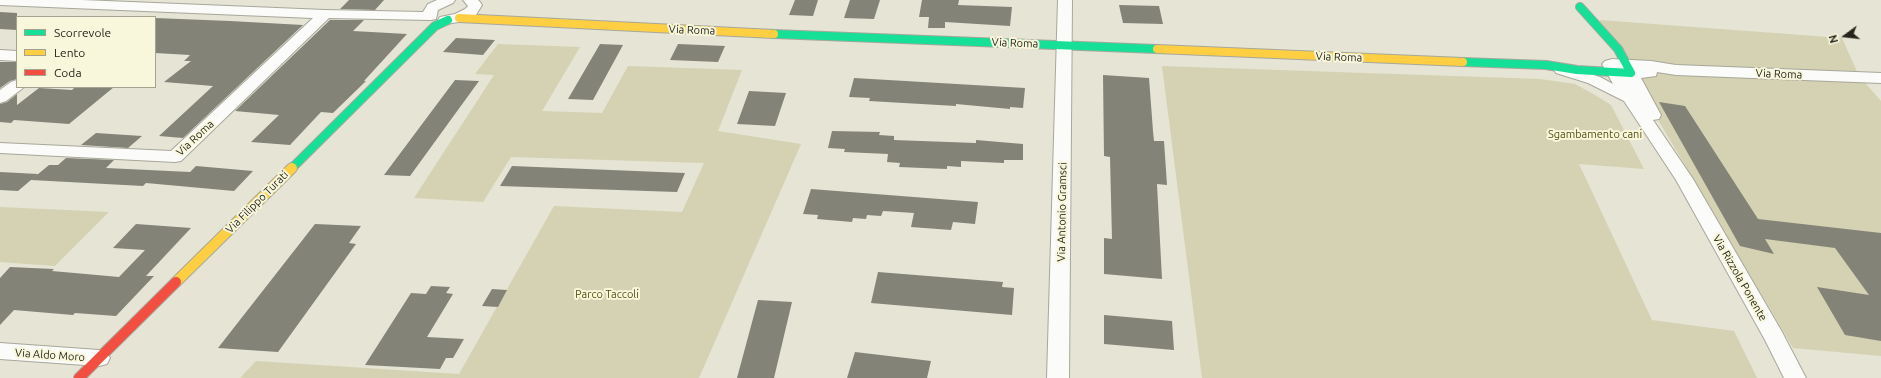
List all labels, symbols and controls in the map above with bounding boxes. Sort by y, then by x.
legend [16,16,156,88]
north arrow [1825,16,1865,56]
street label: Via Roma [668,23,716,37]
text: Scorrevole [54,26,111,39]
text: N [1827,34,1840,45]
street label: Via Roma [991,36,1039,50]
text: Lento [54,46,85,59]
street label: Via Roma [1315,50,1363,64]
text: Coda [54,66,82,79]
street label: Via Roma [1755,67,1803,81]
street label: Via Roma [173,117,217,159]
park label: Sgambamento cani [1548,127,1642,141]
street label: Via Antonio Gramsci [1055,162,1069,262]
street label: Via Filippo Turati [223,168,291,236]
street label: Via Rizzola Ponente [1710,233,1770,323]
park label: Parco Taccoli [575,287,639,301]
street label: Via Aldo Moro [15,346,85,364]

